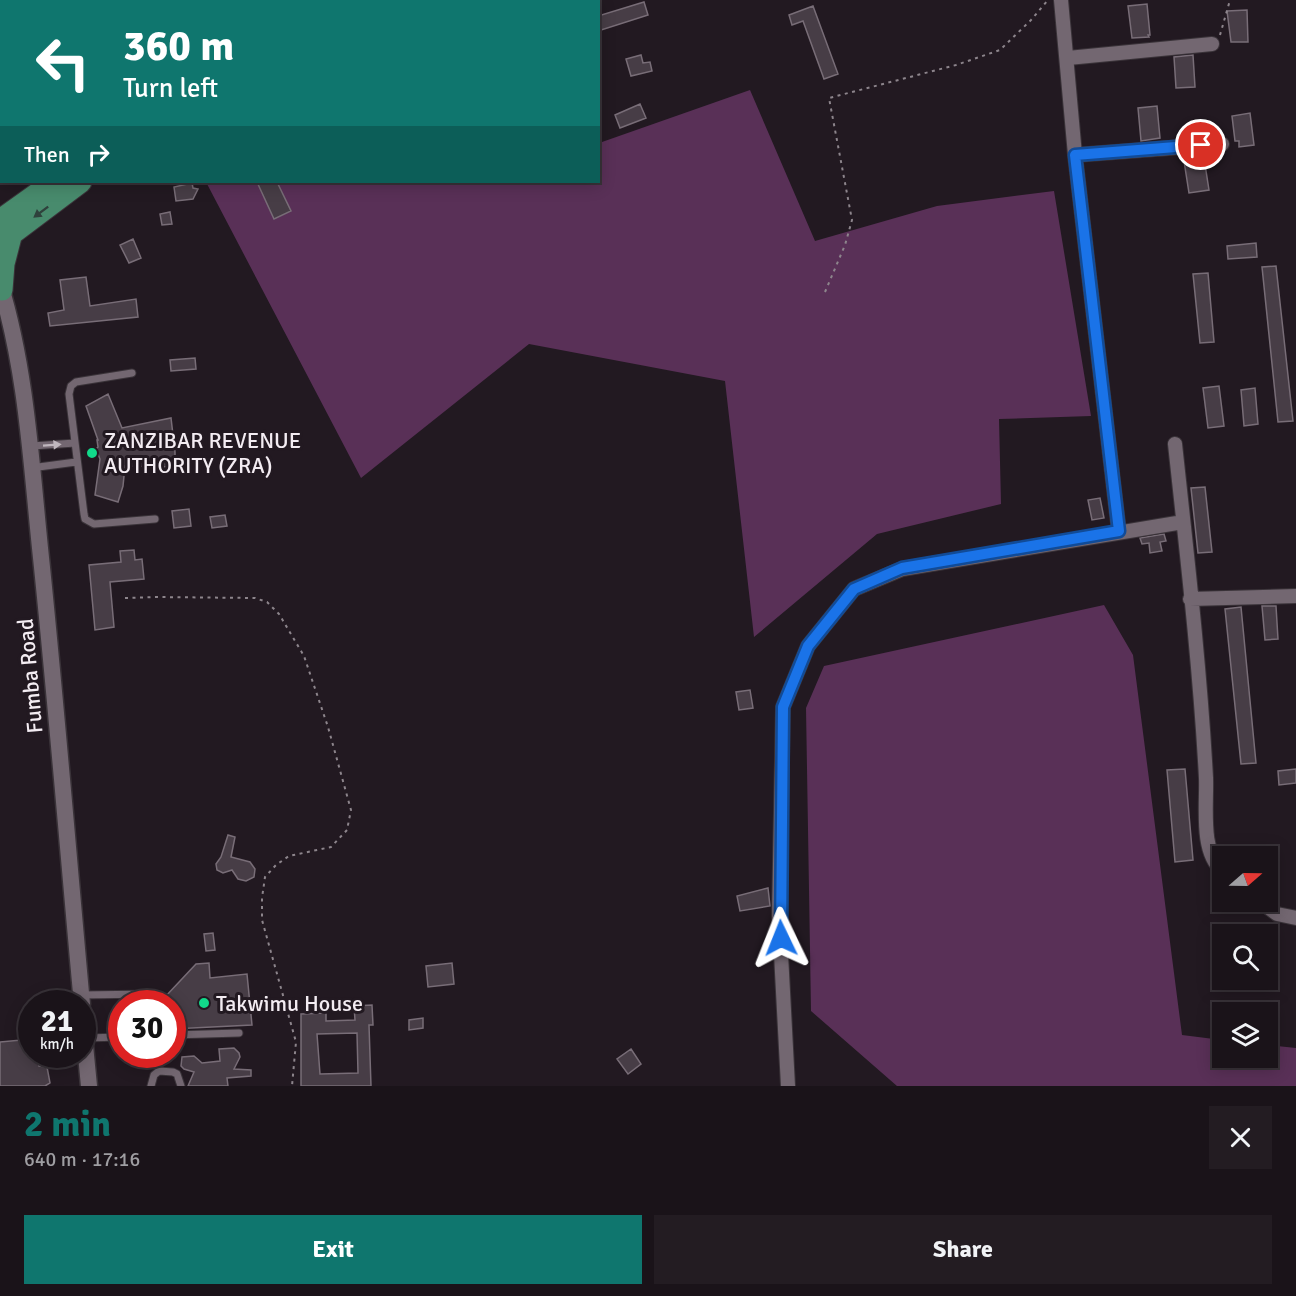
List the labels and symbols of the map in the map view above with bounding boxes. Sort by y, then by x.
pin [1175,119,1226,170]
one-way arrow [33,206,49,218]
place label: ZANZIBAR REVENUE AUTHORITY (ZRA) [104,427,301,479]
one-way arrow [42,440,61,450]
marker: ZANZIBAR REVENUE AUTHORITY (ZRA) [85,446,99,460]
street label: Fumba Road [12,617,48,735]
north arrow [1212,846,1278,912]
position arrow [749,906,813,970]
speed limit sign: 30 [108,990,186,1068]
place label: Takwimu House [216,990,363,1017]
marker: Takwimu House [197,996,211,1010]

